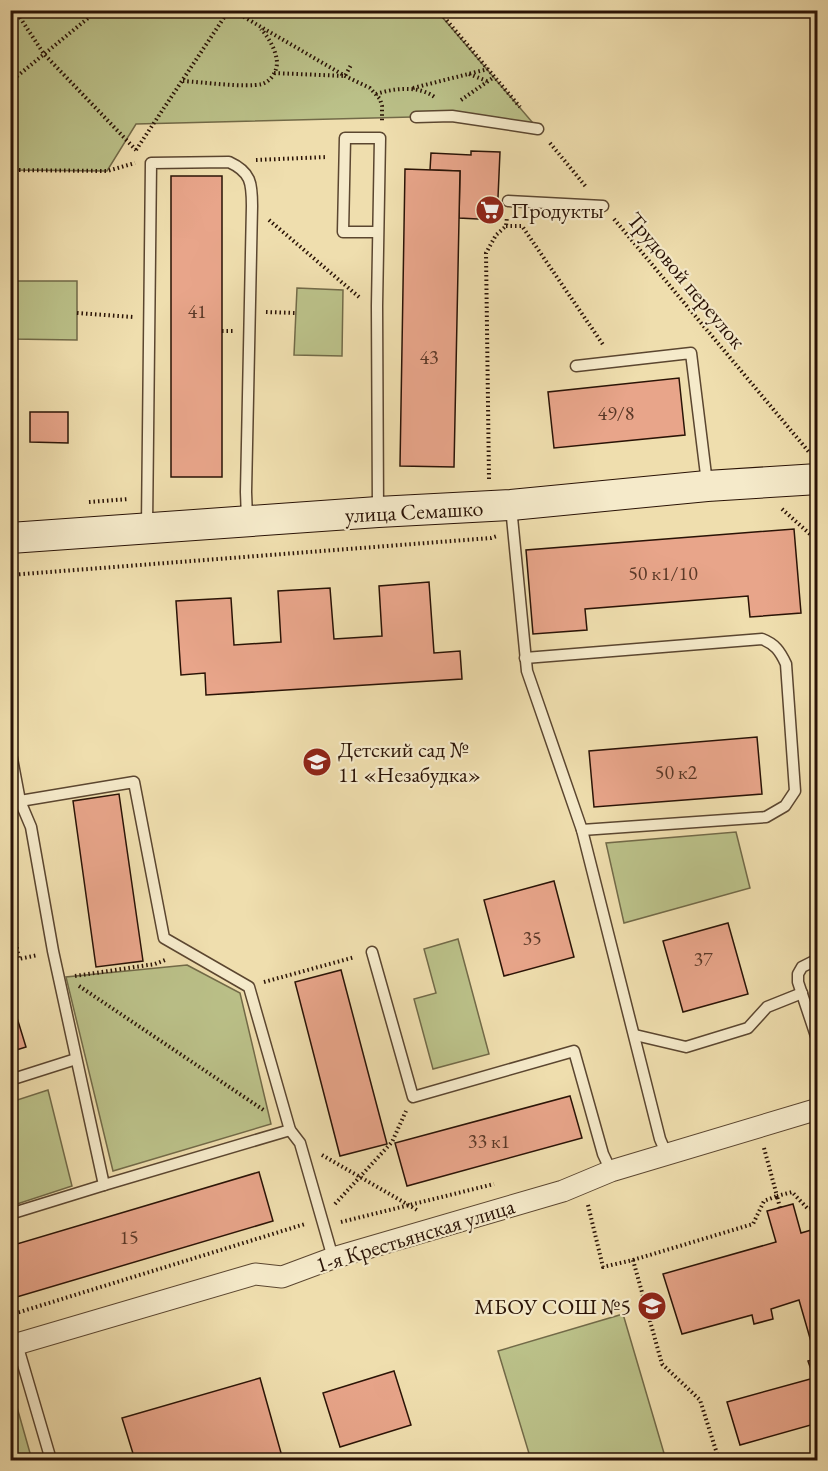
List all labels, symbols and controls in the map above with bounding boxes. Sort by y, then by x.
supermarket icon: Продукты [474,194,506,226]
place label: Продукты [511,196,604,225]
street label: Трудовой переулок [621,206,753,355]
house number: 41 [187,298,207,324]
house number: 43 [419,344,439,370]
house number: 49/8 [598,400,634,426]
street label: улица Семашко [344,493,484,530]
house number: 50 к1/10 [628,560,698,586]
place label: Детский сад № 11 «Незабудка» [338,735,481,789]
school or university icon: Детский сад № 11 «Незабудка» [301,746,333,778]
house number: 50 к2 [655,759,698,785]
house number: 35 [522,925,542,951]
house number: 37 [693,946,713,972]
house number: 33 к1 [468,1128,510,1154]
street label: 1-я Крестьянская улица [312,1191,518,1280]
house number: 15 [119,1224,139,1250]
school or university icon: МБОУ СОШ №5 [636,1290,668,1322]
place label: МБОУ СОШ №5 [474,1292,631,1321]

